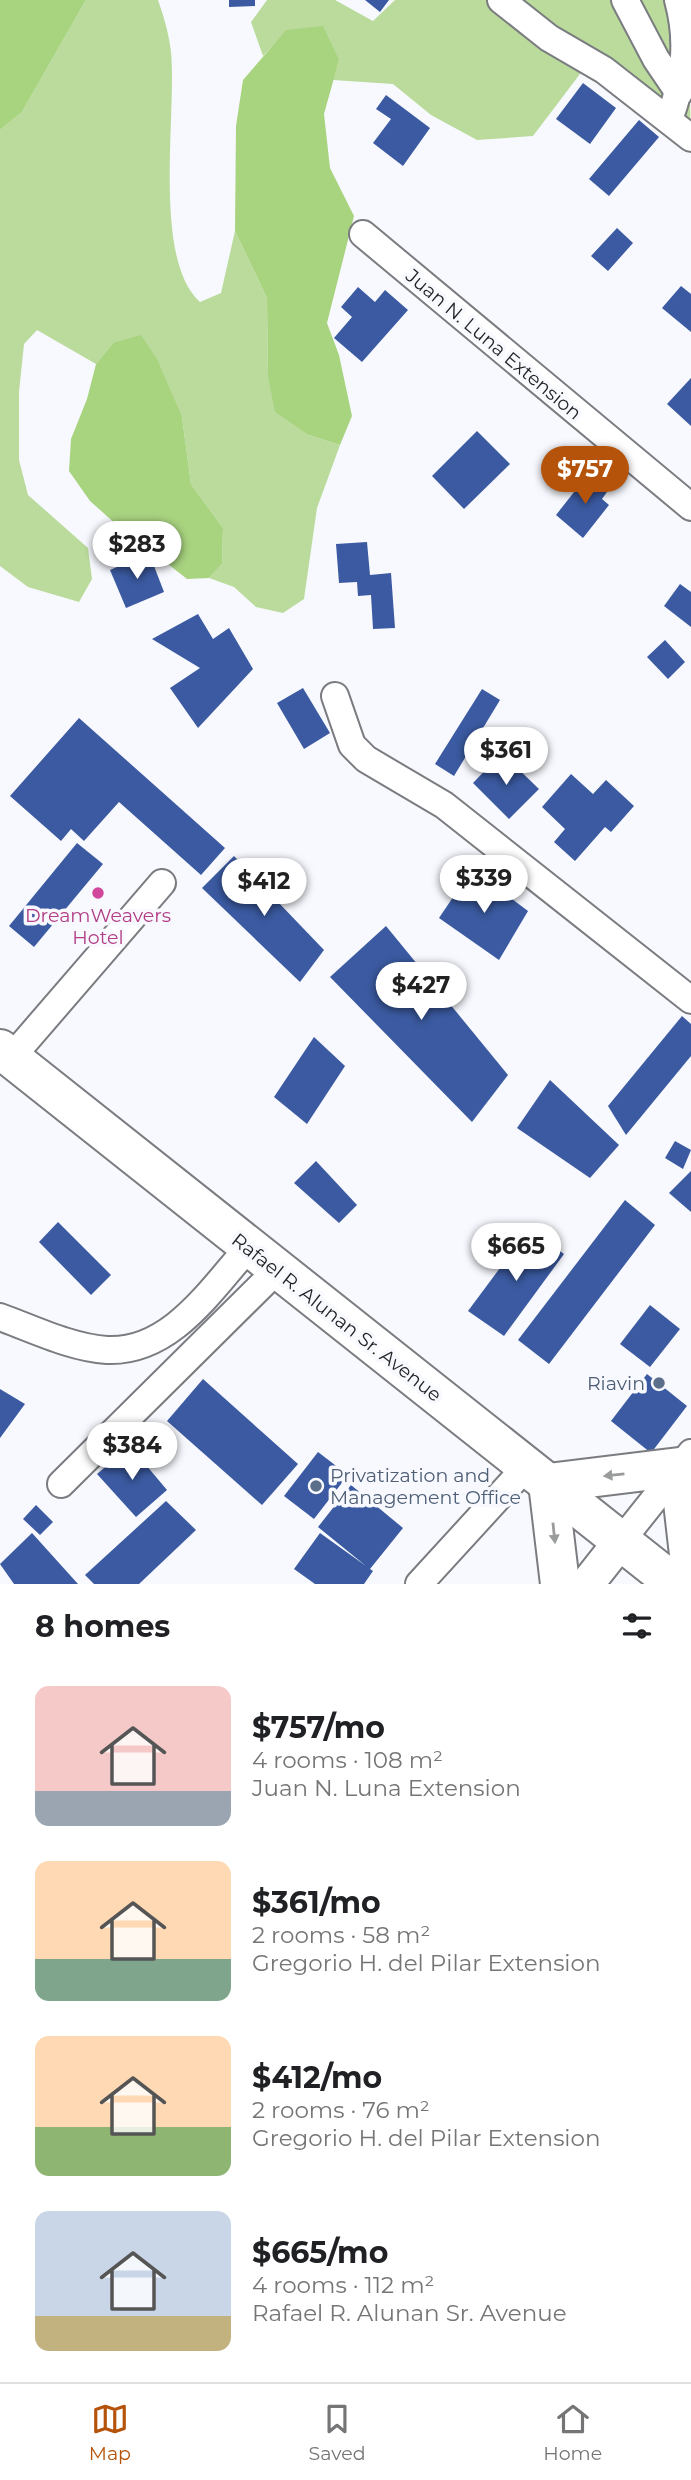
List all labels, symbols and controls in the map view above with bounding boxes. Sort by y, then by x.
street label: Juan N. Luna Extension [400,264,586,425]
pin: $757 [544,447,626,506]
text: $757 [557,455,613,483]
pin: $283 [96,522,178,581]
text: $283 [108,530,166,558]
pin: $361 [465,728,547,787]
text: $361 [480,736,532,764]
pin: $339 [443,856,525,915]
pin: $412 [223,858,305,918]
text: $339 [456,864,512,892]
text: $412 [238,867,290,895]
marker: DreamWeavers Hotel [90,885,106,901]
place label: DreamWeavers Hotel [25,904,171,949]
pin: $427 [380,962,462,1022]
text: $427 [392,971,450,999]
pin: $665 [475,1224,557,1283]
street label: Rafael R. Alunan Sr. Avenue [227,1228,446,1406]
text: $665 [487,1232,545,1260]
place label: Riavin [587,1372,645,1395]
marker: Riavin [651,1375,667,1391]
pin: $384 [91,1422,173,1482]
text: $384 [102,1431,162,1459]
place label: Privatization and Management Office [330,1464,521,1509]
one-way arrow [602,1470,624,1481]
marker: Privatization and Management Office [308,1478,324,1494]
one-way arrow [549,1523,560,1545]
icon: filters [618,1607,656,1645]
text: 8 homes [35,1608,170,1645]
text: $757/mo [252,1709,385,1746]
icon: home [91,1714,175,1798]
text: 4 rooms · 108 m² [252,1746,443,1774]
text: Juan N. Luna Extension [252,1774,521,1802]
text: $361/mo [252,1884,381,1921]
icon: home [91,1889,175,1973]
text: 2 rooms · 58 m² [252,1921,430,1949]
text: Gregorio H. del Pilar Extension [252,1949,601,1977]
text: $412/mo [252,2059,382,2096]
icon: home [91,2064,175,2148]
text: 2 rooms · 76 m² [252,2096,430,2124]
text: Gregorio H. del Pilar Extension [252,2124,601,2152]
text: $665/mo [252,2234,388,2271]
icon: home [91,2239,175,2323]
text: 4 rooms · 112 m² [252,2271,434,2299]
text: Rafael R. Alunan Sr. Avenue [252,2299,567,2327]
tab: Map [89,2400,131,2465]
tab: Saved [309,2400,366,2465]
tab: Home [543,2400,602,2465]

